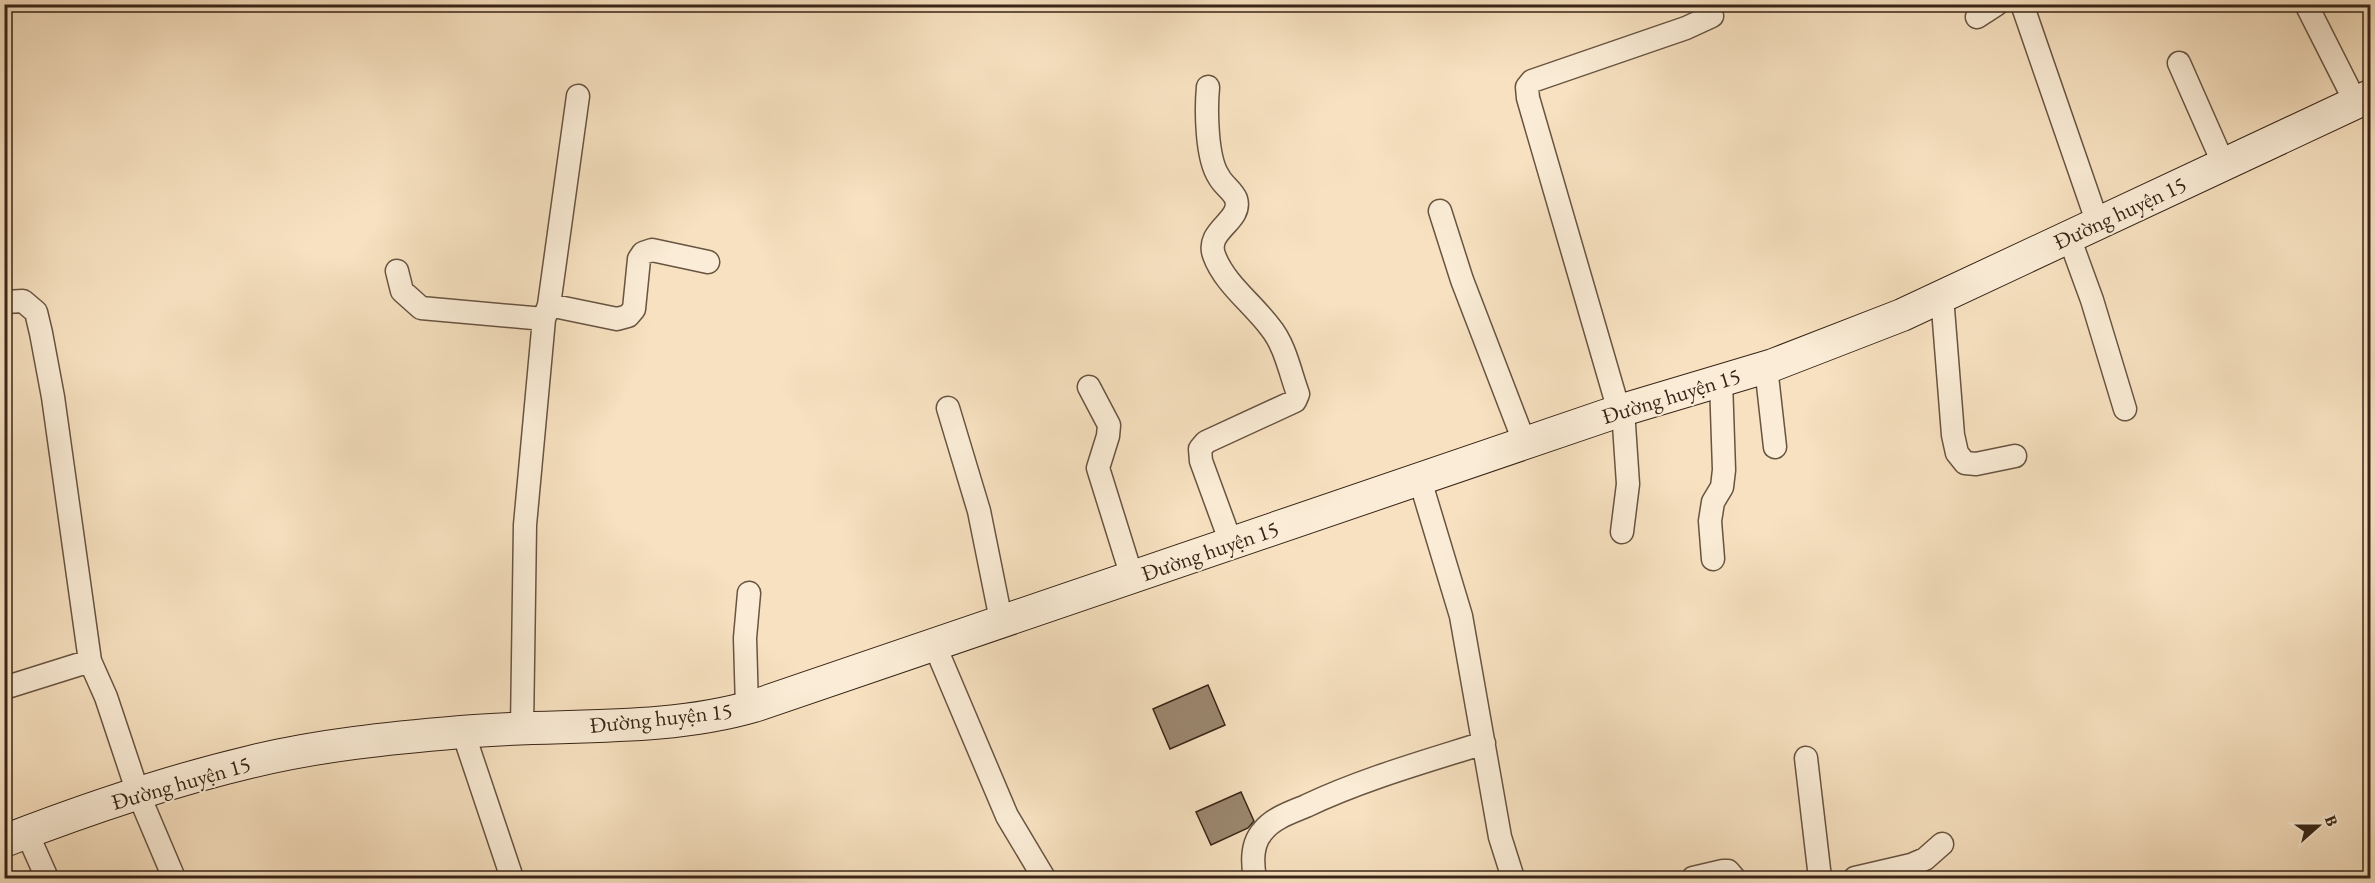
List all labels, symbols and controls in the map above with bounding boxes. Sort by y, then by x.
street label: Đường huyện 15 [2049,170,2191,256]
street label: Đường huyện 15 [1598,361,1744,431]
street label: Đường huyện 15 [1137,514,1283,588]
street label: Đường huyện 15 [588,696,734,740]
street label: Đường huyện 15 [108,749,254,817]
north arrow [2288,796,2348,856]
text: B [2320,812,2343,829]

